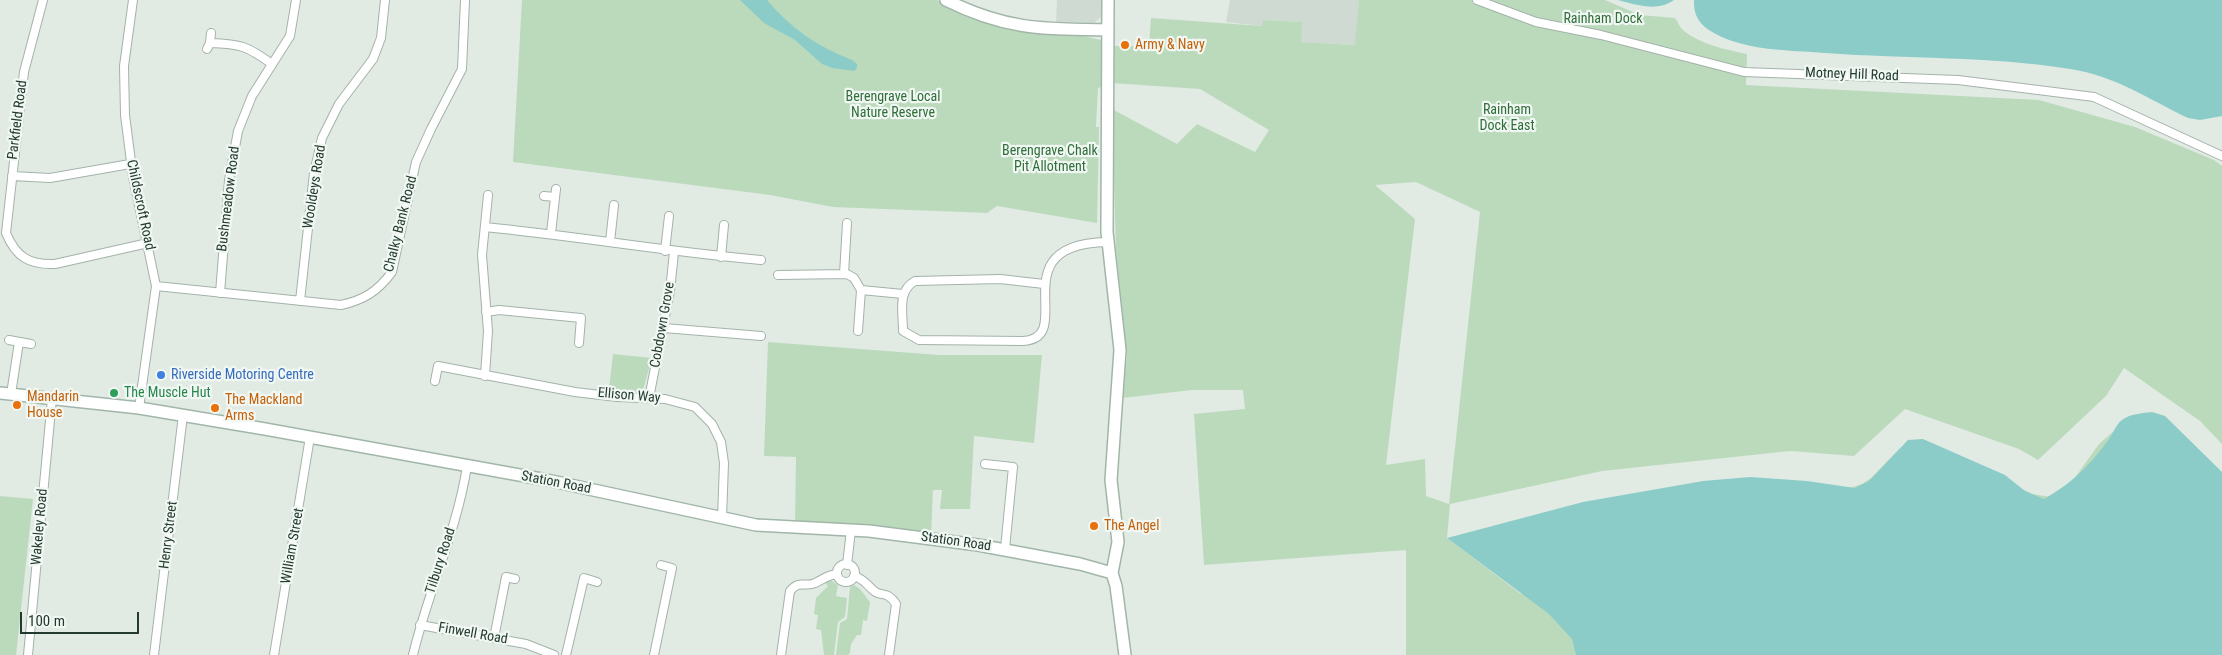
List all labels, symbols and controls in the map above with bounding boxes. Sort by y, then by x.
park label: Rainham Dock [1563,11,1643,27]
place label: Army & Navy [1135,37,1205,53]
marker: Army & Navy [1119,39,1131,51]
street label: Motney Hill Road [1805,65,1899,85]
street label: Parkfield Road [5,79,31,161]
park label: Berengrave Local Nature Reserve [846,89,940,121]
park label: Rainham Dock East [1479,102,1535,134]
park label: Berengrave Chalk Pit Allotment [1002,143,1098,176]
street label: Wooldeys Road [300,144,330,230]
street label: Bushmeadow Road [214,145,244,253]
street label: Childscroft Road [122,158,158,252]
street label: Chalky Bank Road [381,174,421,274]
street label: Cobdown Grove [647,281,679,369]
place label: Riverside Motoring Centre [171,367,314,383]
marker: Riverside Motoring Centre [155,369,167,381]
place label: The Muscle Hut [124,385,211,401]
street label: Ellison Way [597,385,661,407]
marker: The Muscle Hut [108,387,120,399]
place label: Mandarin House [27,389,79,422]
place label: The Mackland Arms [225,392,303,424]
marker: Mandarin House [11,399,23,411]
marker: The Mackland Arms [209,402,221,414]
street label: Station Road [520,468,592,498]
street label: Wakeley Road [28,488,52,566]
street label: Henry Street [157,500,181,570]
street label: William Street [278,507,308,585]
place label: The Angel [1104,518,1159,534]
marker: The Angel [1088,520,1100,532]
street label: Tilbury Road [422,526,460,596]
street label: Station Road [920,529,992,555]
scale bar [22,602,141,634]
text: 100 m [28,612,65,630]
street label: Finwell Road [437,620,509,648]

